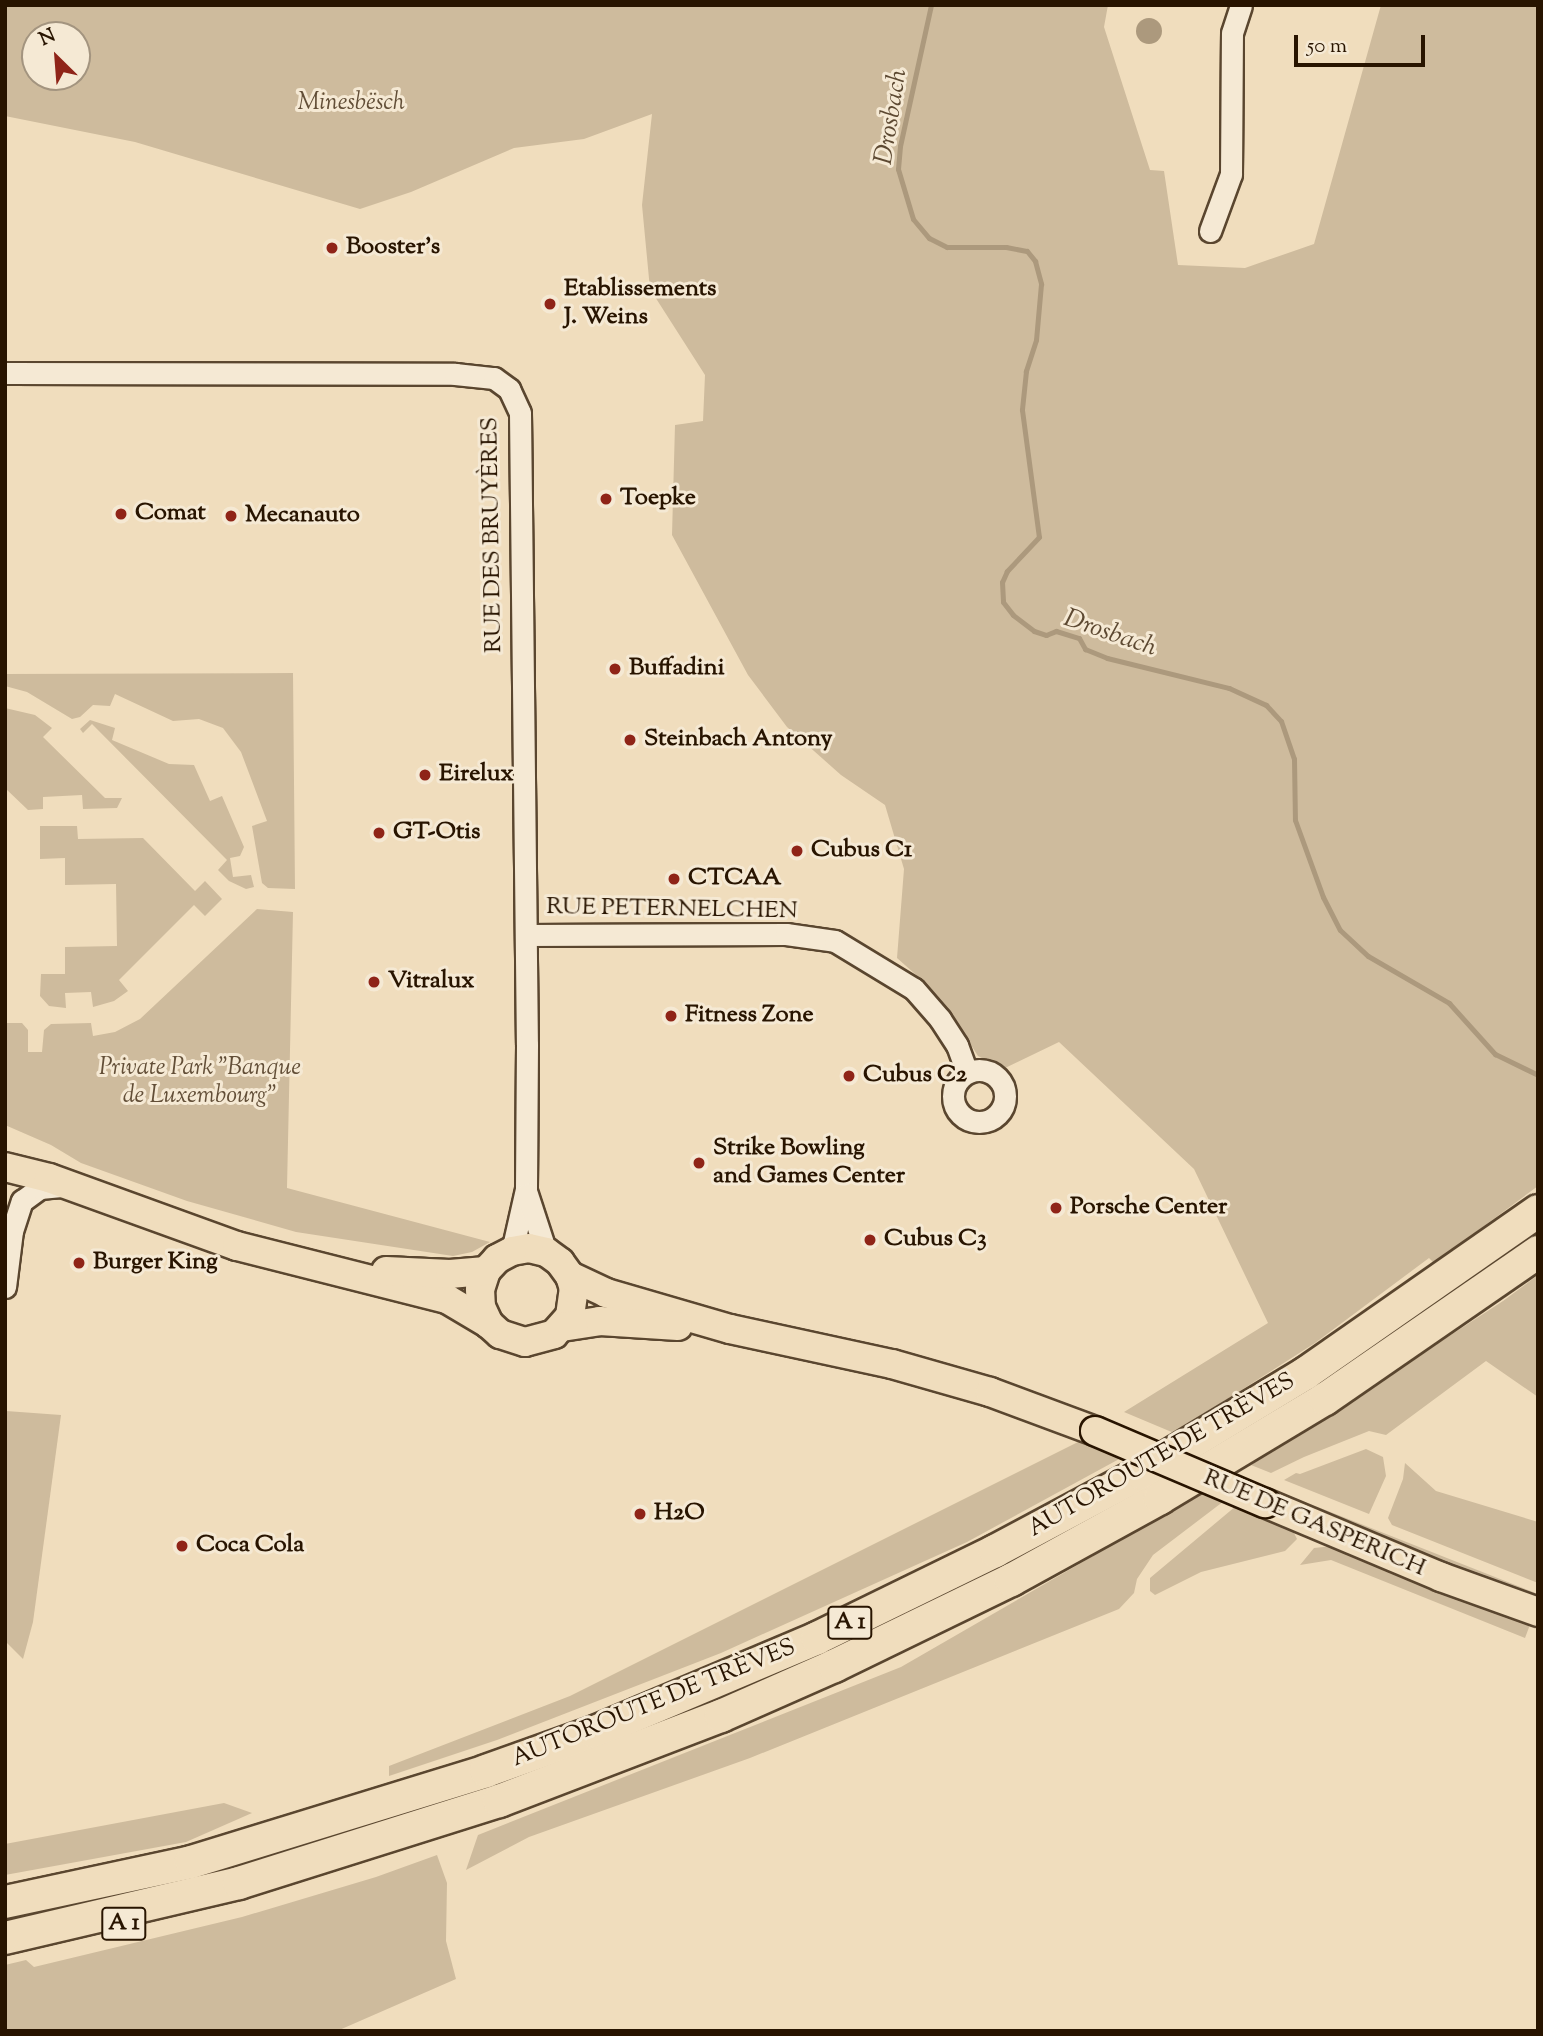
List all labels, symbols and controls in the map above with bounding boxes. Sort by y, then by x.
north arrow [21,21,91,91]
scale bar [1298,21,1429,65]
text: N [35,23,60,54]
text: 50 m [1307,32,1347,62]
water label: Drosbach [869,67,915,167]
park label: Minesbësch [297,90,405,118]
place label: Booster's [346,234,440,262]
marker: Booster's [324,240,340,256]
place label: Etablissements J. Weins [564,276,716,332]
marker: Etablissements J. Weins [542,296,558,312]
street label: RUE DES BRUYÈRES [477,417,509,653]
place label: Toepke [620,485,696,513]
marker: Toepke [598,491,614,507]
place label: Comat [135,500,206,528]
place label: Mecanauto [245,502,360,530]
marker: Comat [113,506,129,522]
marker: Mecanauto [223,508,239,524]
water label: Drosbach [1059,604,1161,664]
place label: Buffadini [629,655,725,683]
marker: Buffadini [607,661,623,677]
place label: Steinbach Antony [644,726,832,754]
marker: Steinbach Antony [622,732,638,748]
place label: Eirelux [439,761,514,789]
marker: Eirelux [417,767,433,783]
place label: GT-Otis [393,819,480,847]
marker: GT-Otis [371,825,387,841]
place label: Cubus C1 [811,837,912,865]
marker: Cubus C1 [789,843,805,859]
place label: CTCAA [688,865,782,893]
marker: CTCAA [666,871,682,887]
street label: RUE PETERNELCHEN [546,893,798,927]
place label: Vitralux [388,968,474,996]
marker: Vitralux [366,974,382,990]
place label: Fitness Zone [685,1002,814,1030]
marker: Fitness Zone [663,1008,679,1024]
park label: Private Park "Banque de Luxembourg" [99,1055,301,1111]
place label: Cubus C2 [863,1062,967,1090]
marker: Cubus C2 [841,1068,857,1084]
place label: Strike Bowling and Games Center [713,1135,905,1191]
marker: Strike Bowling and Games Center [691,1155,707,1171]
place label: Porsche Center [1070,1194,1227,1222]
marker: Porsche Center [1048,1200,1064,1216]
place label: Cubus C3 [884,1226,987,1254]
marker: Cubus C3 [862,1232,878,1248]
place label: Burger King [93,1249,218,1277]
marker: Burger King [71,1255,87,1271]
street label: AUTOROUTE DE TRÈVES [1023,1368,1301,1544]
street label: RUE DE GASPERICH [1199,1464,1429,1584]
place label: H2O [654,1500,705,1528]
marker: H2O [632,1506,648,1522]
place label: Coca Cola [196,1532,304,1560]
marker: Coca Cola [174,1538,190,1554]
road number: A 1 [827,1604,873,1642]
street label: AUTOROUTE DE TRÈVES [508,1634,800,1774]
road number: A 1 [101,1904,147,1943]

